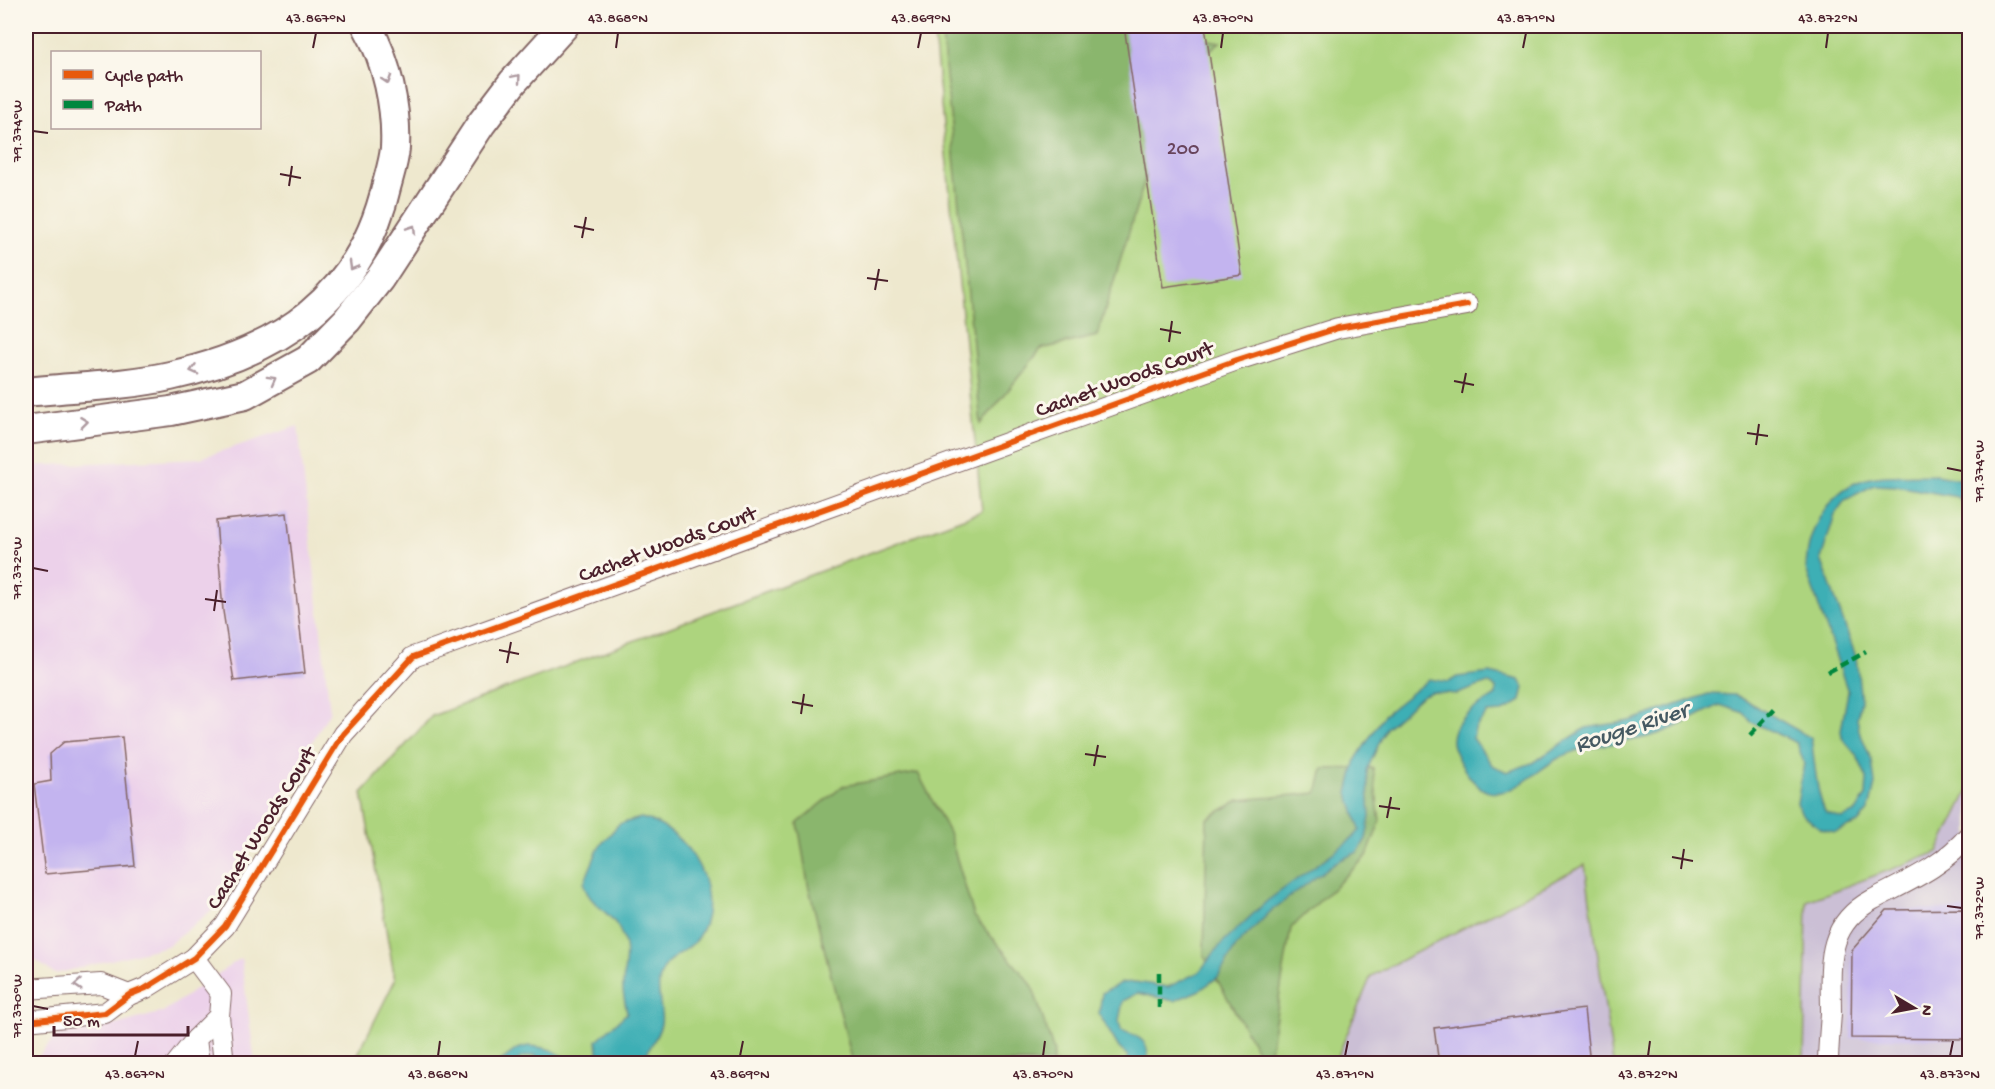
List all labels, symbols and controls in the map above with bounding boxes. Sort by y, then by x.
text: 43.867°N [286,10,346,28]
text: 43.868°N [588,10,648,28]
text: 43.869°N [891,10,951,28]
text: 43.870°N [1193,10,1254,28]
text: 43.871°N [1497,10,1555,28]
text: 43.872°N [1798,10,1858,28]
legend [51,51,261,129]
text: Cycle path [105,67,183,88]
one-way arrow [380,74,393,85]
one-way arrow [510,74,521,85]
text: Path [104,97,142,118]
text: 79.374°W [9,100,27,163]
house number: 200 [1167,139,1199,162]
one-way arrow [405,224,416,235]
one-way arrow [349,260,361,270]
street label: Cachet Woods Court [1033,336,1219,425]
one-way arrow [189,362,199,375]
one-way arrow [266,376,276,387]
one-way arrow [79,417,88,429]
text: 79.374°W [1971,440,1989,503]
street label: Cachet Woods Court [576,501,762,590]
text: 79.372°W [9,537,27,600]
water label: Rouge River [1572,696,1697,761]
street label: Cachet Woods Court [202,741,325,915]
text: 79.372°W [1971,877,1989,940]
text: 79.370°W [9,974,27,1039]
north arrow [1884,978,1944,1038]
one-way arrow [74,979,83,992]
scale bar [54,999,188,1037]
text: N [1915,1003,1936,1017]
text: 50 m [63,1012,100,1033]
text: 43.867°N [105,1066,165,1084]
text: 43.868°N [408,1066,468,1084]
text: 43.869°N [710,1066,770,1084]
text: 43.870°N [1013,1066,1074,1084]
text: 43.871°N [1316,1066,1374,1084]
text: 43.872°N [1618,1066,1678,1084]
text: 43.873°N [1920,1066,1980,1084]

